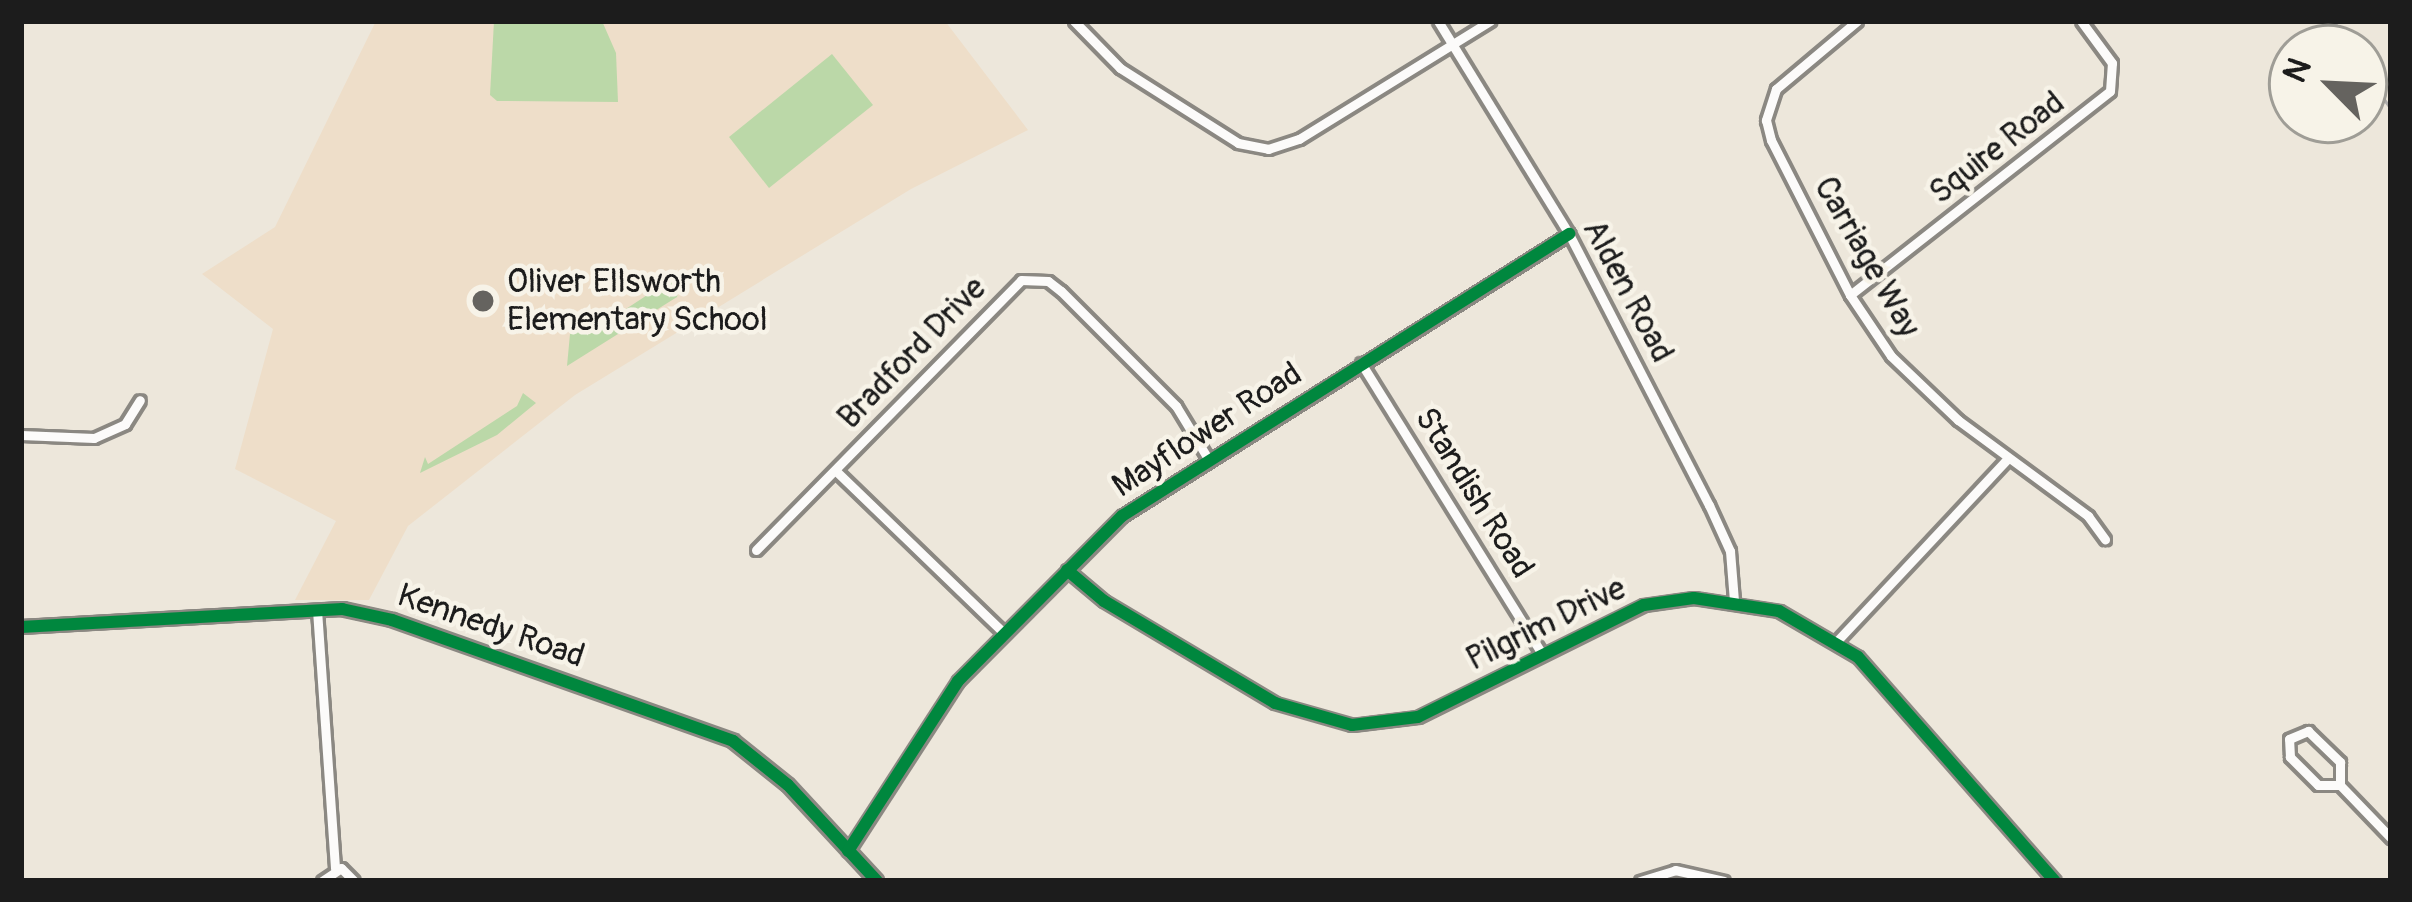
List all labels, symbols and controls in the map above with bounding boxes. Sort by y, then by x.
north arrow [2268,24,2388,144]
text: N [2274,52,2321,89]
street label: Squire Road [1922,83,2072,213]
street label: Carriage Way [1805,170,1929,344]
street label: Alden Road [1574,213,1682,369]
place label: Oliver Ellsworth Elementary School [507,262,768,340]
street label: Bradford Drive [830,269,994,437]
marker: Oliver Ellsworth Elementary School [470,288,496,314]
street label: Mayflower Road [1105,354,1309,506]
street label: Standish Road [1406,401,1542,585]
street label: Pilgrim Drive [1460,568,1632,680]
street label: Kennedy Road [392,576,590,676]

